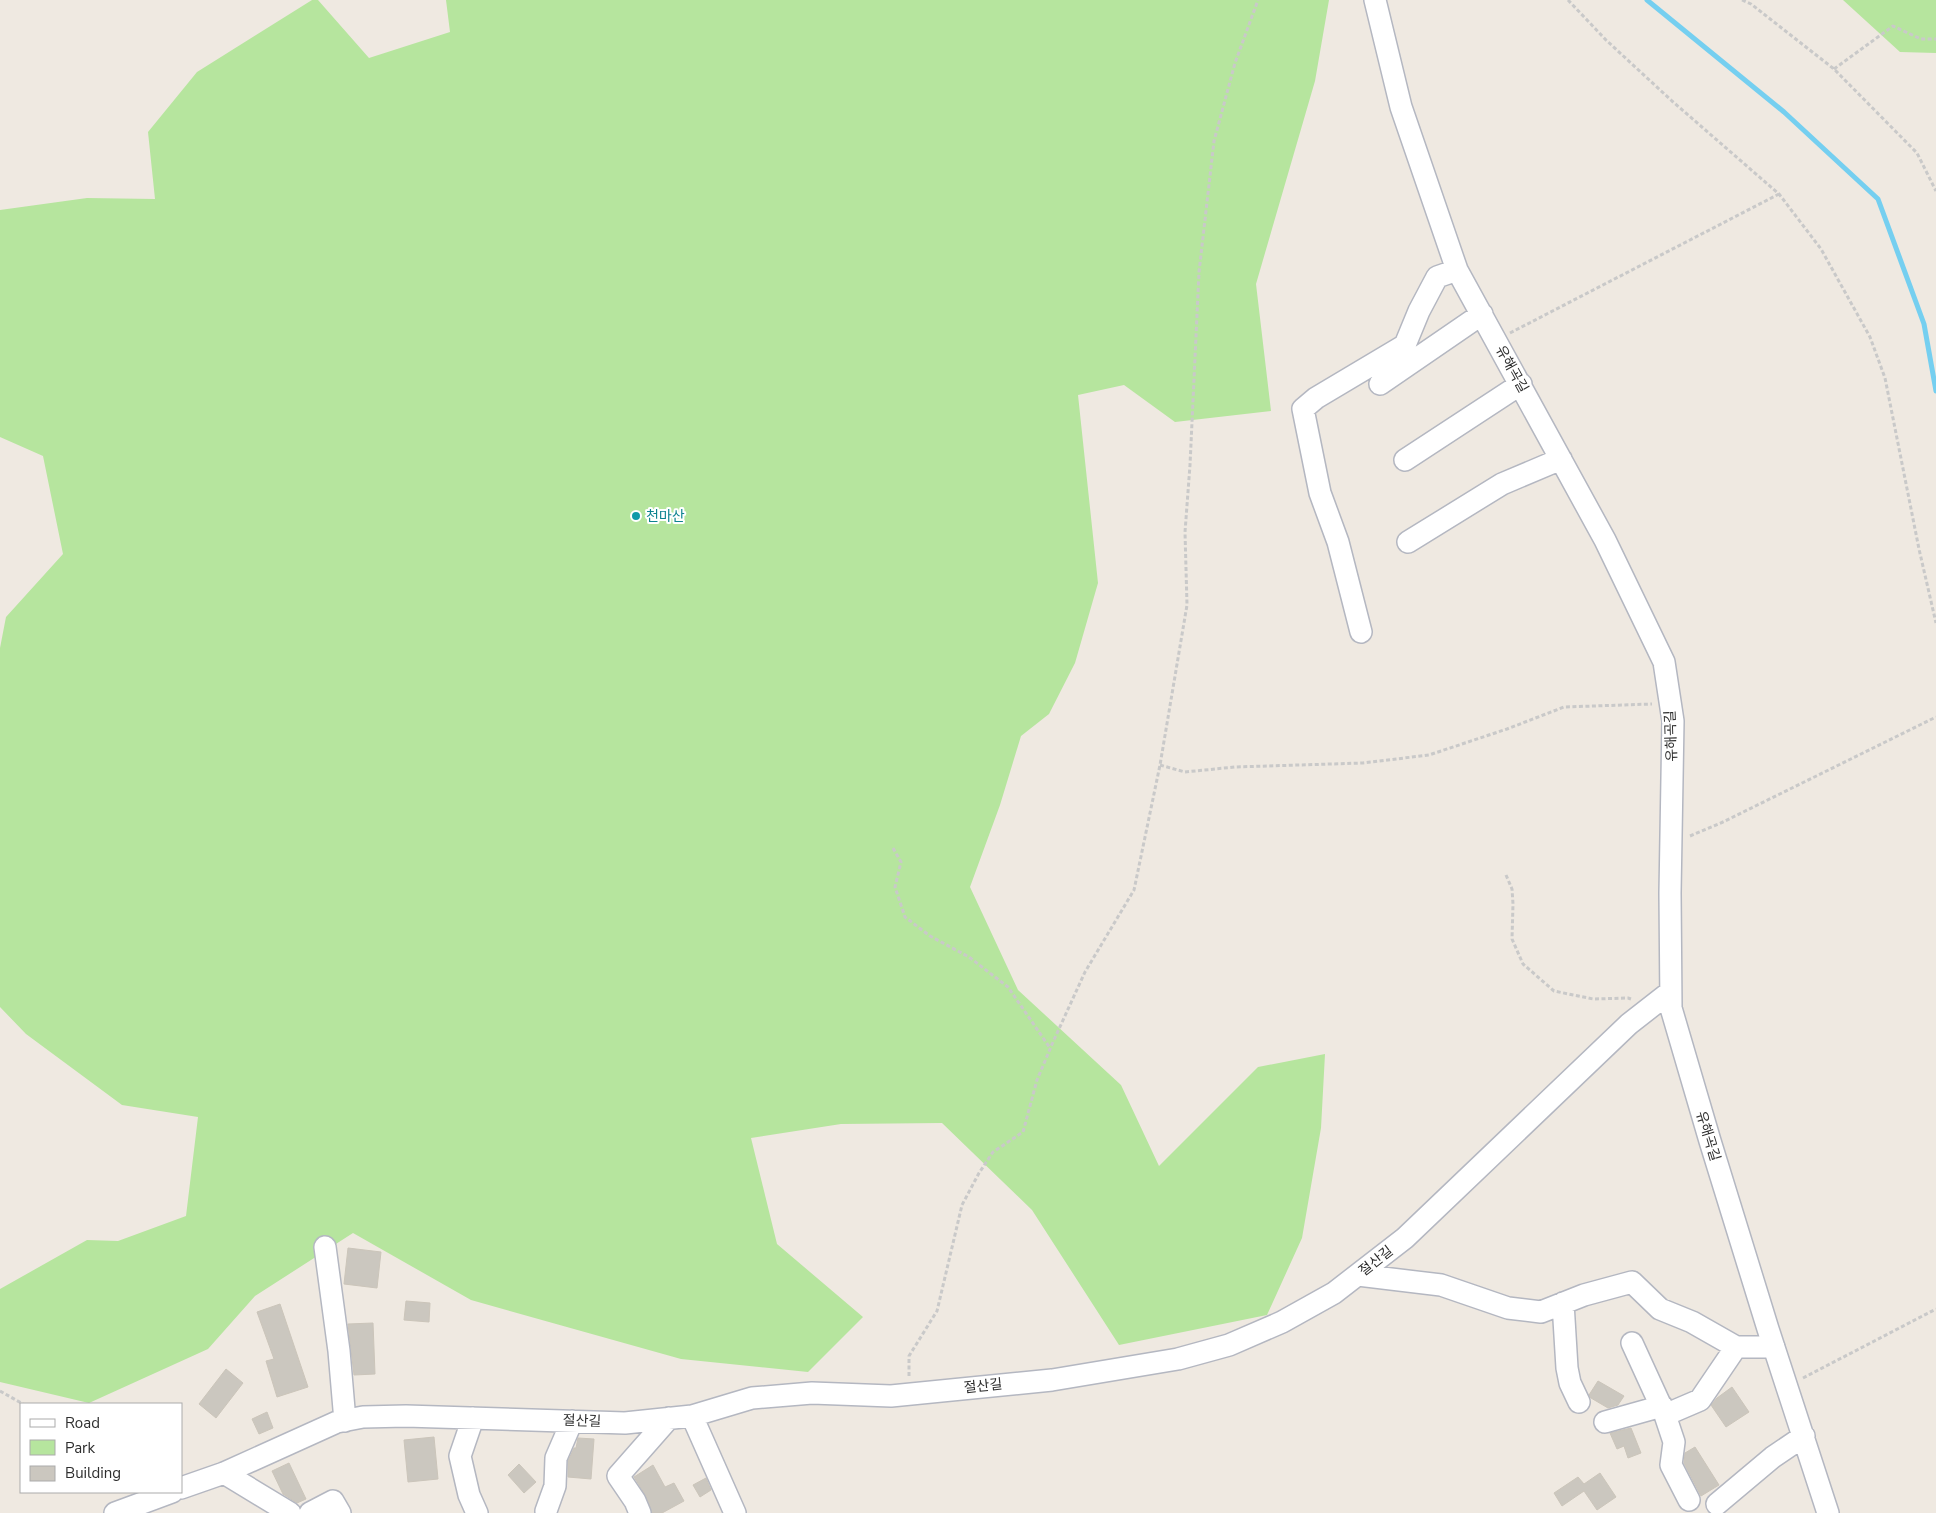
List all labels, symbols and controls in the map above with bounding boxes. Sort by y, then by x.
street label: 유해곡길 [1491,342,1533,396]
place label: 천마산 [646,507,685,526]
marker: 천마산 [630,510,642,522]
street label: 유해곡길 [1661,710,1681,762]
street label: 유해곡길 [1691,1109,1725,1163]
street label: 절산길 [1355,1242,1397,1280]
street label: 절산길 [963,1375,1003,1397]
legend [20,1403,182,1493]
street label: 절산길 [562,1411,602,1431]
text: Road [65,1413,100,1433]
text: Park [65,1438,95,1458]
text: Building [65,1463,121,1483]

